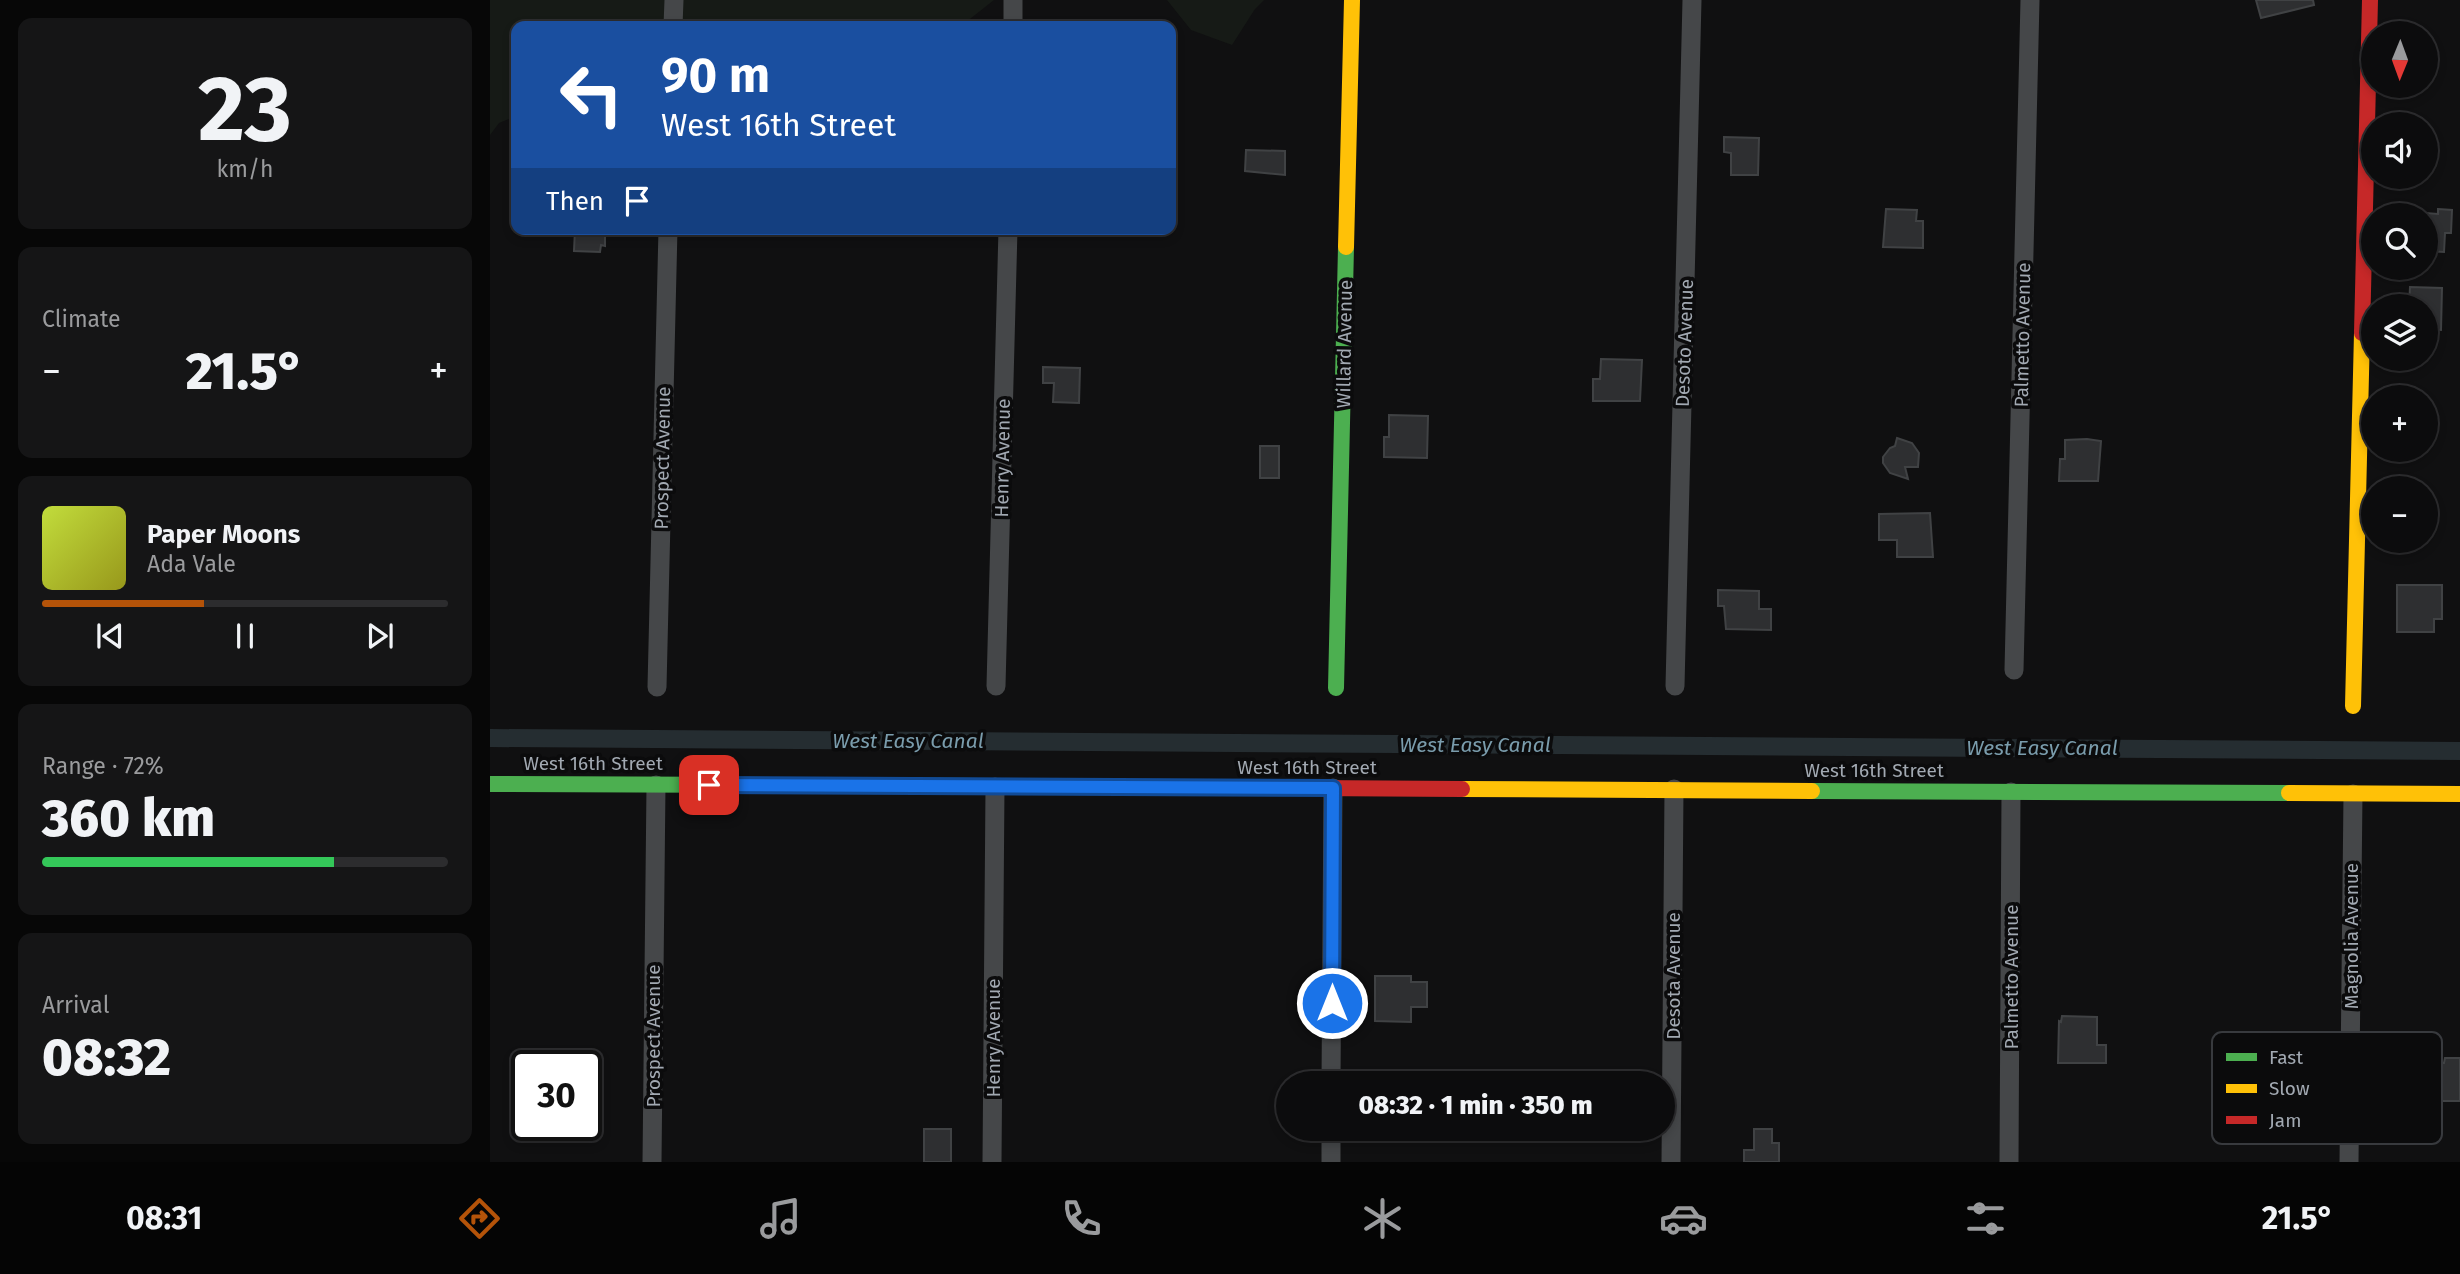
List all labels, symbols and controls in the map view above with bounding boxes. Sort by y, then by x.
north arrow [2361,21,2438,98]
map controls [2361,21,2438,553]
text: 90 m [661,46,770,105]
icon: left [546,49,637,140]
text: 23 [198,55,292,164]
text: West 16th Street [661,106,896,144]
button: sound [2361,112,2438,189]
text: km/h [217,155,273,183]
icon: arrive [618,182,656,220]
text: Then [546,186,604,217]
button: search [2361,203,2438,280]
street label: Palmetto Avenue [2010,262,2035,408]
street label: Desoto Avenue [1671,278,1698,408]
street label: Willard Avenue [1332,279,1357,409]
button: layers [2361,294,2438,371]
text: Climate [42,305,121,333]
text: 21.5° [186,340,304,403]
text: − [42,348,61,394]
text: + [429,348,448,394]
button: + [2361,385,2438,462]
street label: Prospect Avenue [650,386,675,530]
street label: Henry Avenue [990,398,1015,518]
button: − [2361,476,2438,553]
text: Paper Moons [147,519,300,550]
text: Ada Vale [147,550,236,578]
icon: previous [91,617,129,655]
icon: pause [226,617,264,655]
icon: next [361,617,399,655]
water label: West Easy Canal [832,728,984,754]
water label: West Easy Canal [1399,732,1551,758]
water label: West Easy Canal [1966,735,2118,761]
text: Range · 72% [42,752,164,780]
street label: West 16th Street [523,752,663,775]
pin [679,755,739,815]
street label: West 16th Street [1237,756,1377,779]
street label: West 16th Street [1804,759,1944,782]
icon: arrive [690,766,728,804]
text: 360 km [42,787,215,850]
street label: Magnolia Avenue [2340,863,2363,1009]
street label: Palmetto Avenue [2000,905,2023,1049]
street label: Desota Avenue [1662,912,1685,1040]
street label: Prospect Avenue [642,964,665,1108]
position arrow [1295,966,1369,1040]
street label: Henry Avenue [982,978,1005,1098]
text: Arrival [42,991,109,1019]
text: 08:32 [42,1026,171,1089]
legend [2212,1032,2442,1144]
text: Fast [2269,1046,2303,1069]
speed limit sign: 30 [511,1050,602,1141]
text: Slow [2269,1077,2310,1100]
text: 08:32 · 1 min · 350 m [1358,1090,1593,1121]
text: Jam [2269,1109,2301,1132]
icon: directions [455,1194,504,1243]
icon: music [756,1194,805,1243]
icon: phone [1057,1194,1106,1243]
icon: climate [1358,1194,1407,1243]
icon: car [1659,1194,1708,1243]
icon: filters [1961,1194,2010,1243]
text: 08:31 [126,1199,202,1237]
text: 21.5° [2262,1199,2334,1237]

